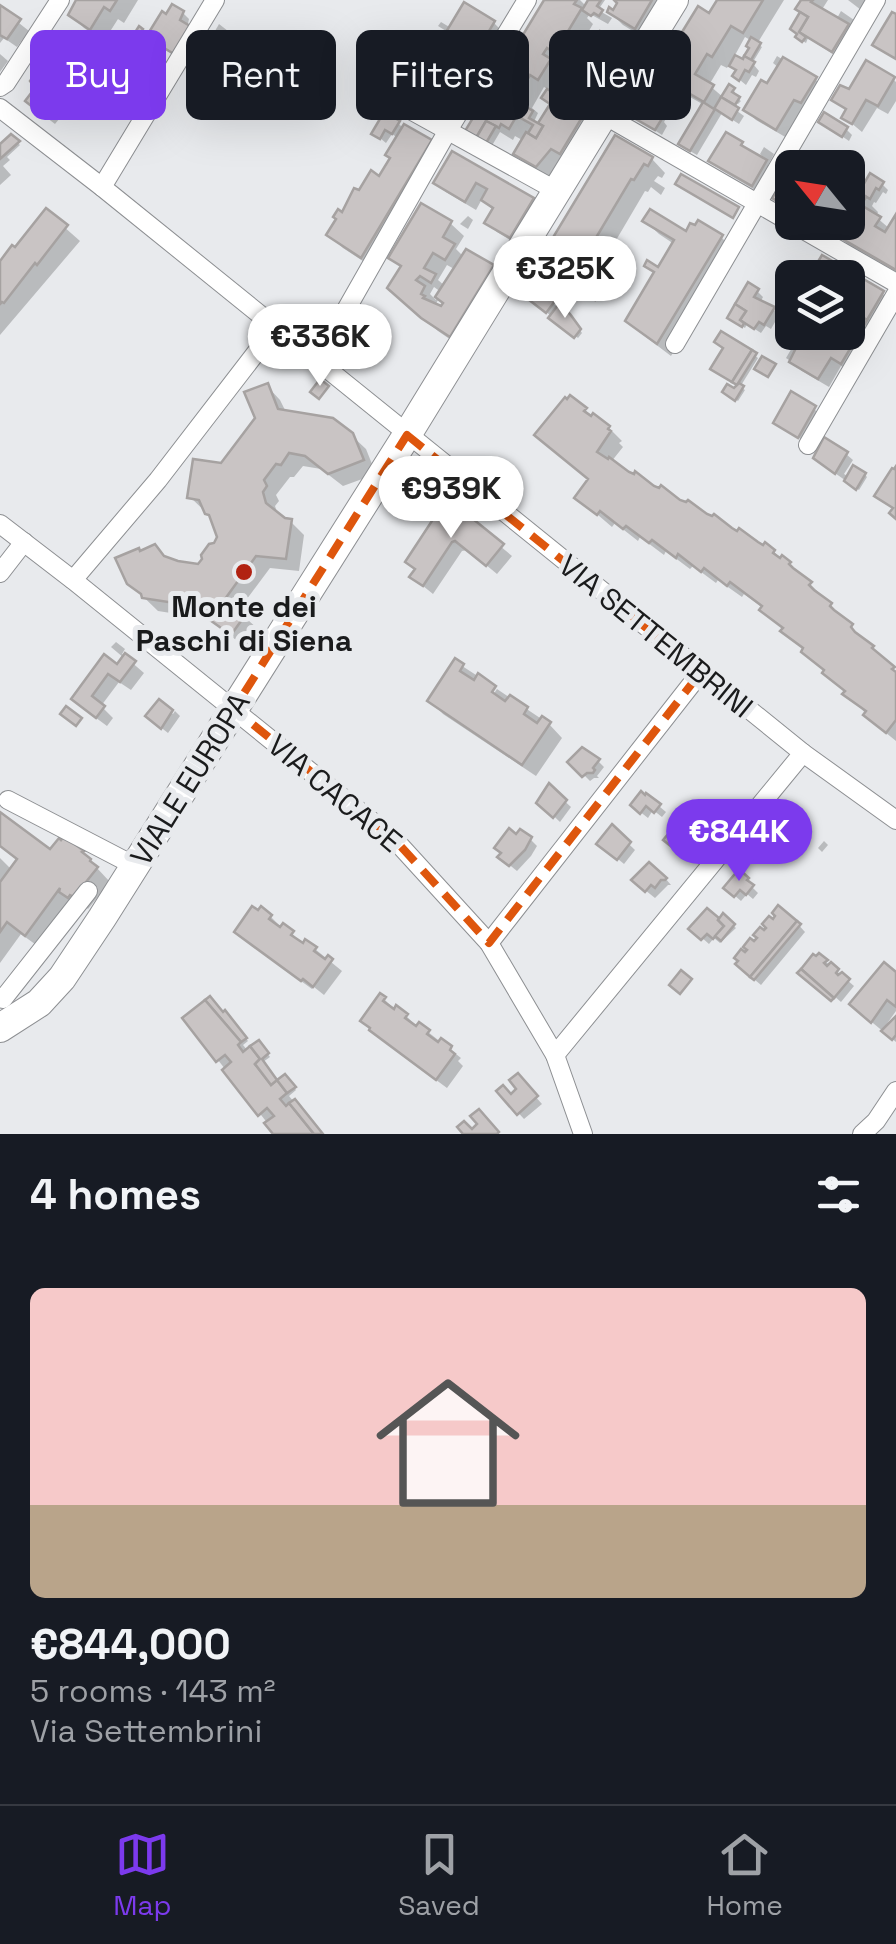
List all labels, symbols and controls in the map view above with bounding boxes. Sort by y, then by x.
chip: Buy [30,30,166,120]
chip: Rent [186,30,336,120]
chip: Filters [356,30,529,120]
chip: New [549,30,691,120]
north arrow [775,150,865,240]
map controls [775,150,865,350]
pin: €325K [495,236,635,321]
text: €325K [515,248,615,288]
button: layers [775,260,865,350]
pin: €336K [250,304,390,389]
text: €336K [270,316,370,356]
pin: €939K [381,456,521,541]
text: €939K [401,468,501,508]
street label: VIA SETTEMBRINI [551,546,761,726]
marker: Monte dei Paschi di Siena [233,561,255,583]
place label: Monte dei Paschi di Siena [136,587,352,660]
street label: VIALE EUROPA [121,685,259,873]
street label: VIA CACACE [260,725,410,861]
pin: €844K [669,799,809,884]
text: €844K [688,811,790,851]
icon: filters [811,1167,866,1222]
text: 4 homes [30,1168,201,1221]
icon: home [358,1353,538,1533]
text: €844,000 [30,1618,231,1671]
text: 5 rooms · 143 m² [30,1671,275,1711]
text: Via Settembrini [30,1711,262,1751]
tab: Map [113,1827,172,1923]
tab: Saved [398,1827,480,1923]
tab: Home [706,1827,783,1923]

